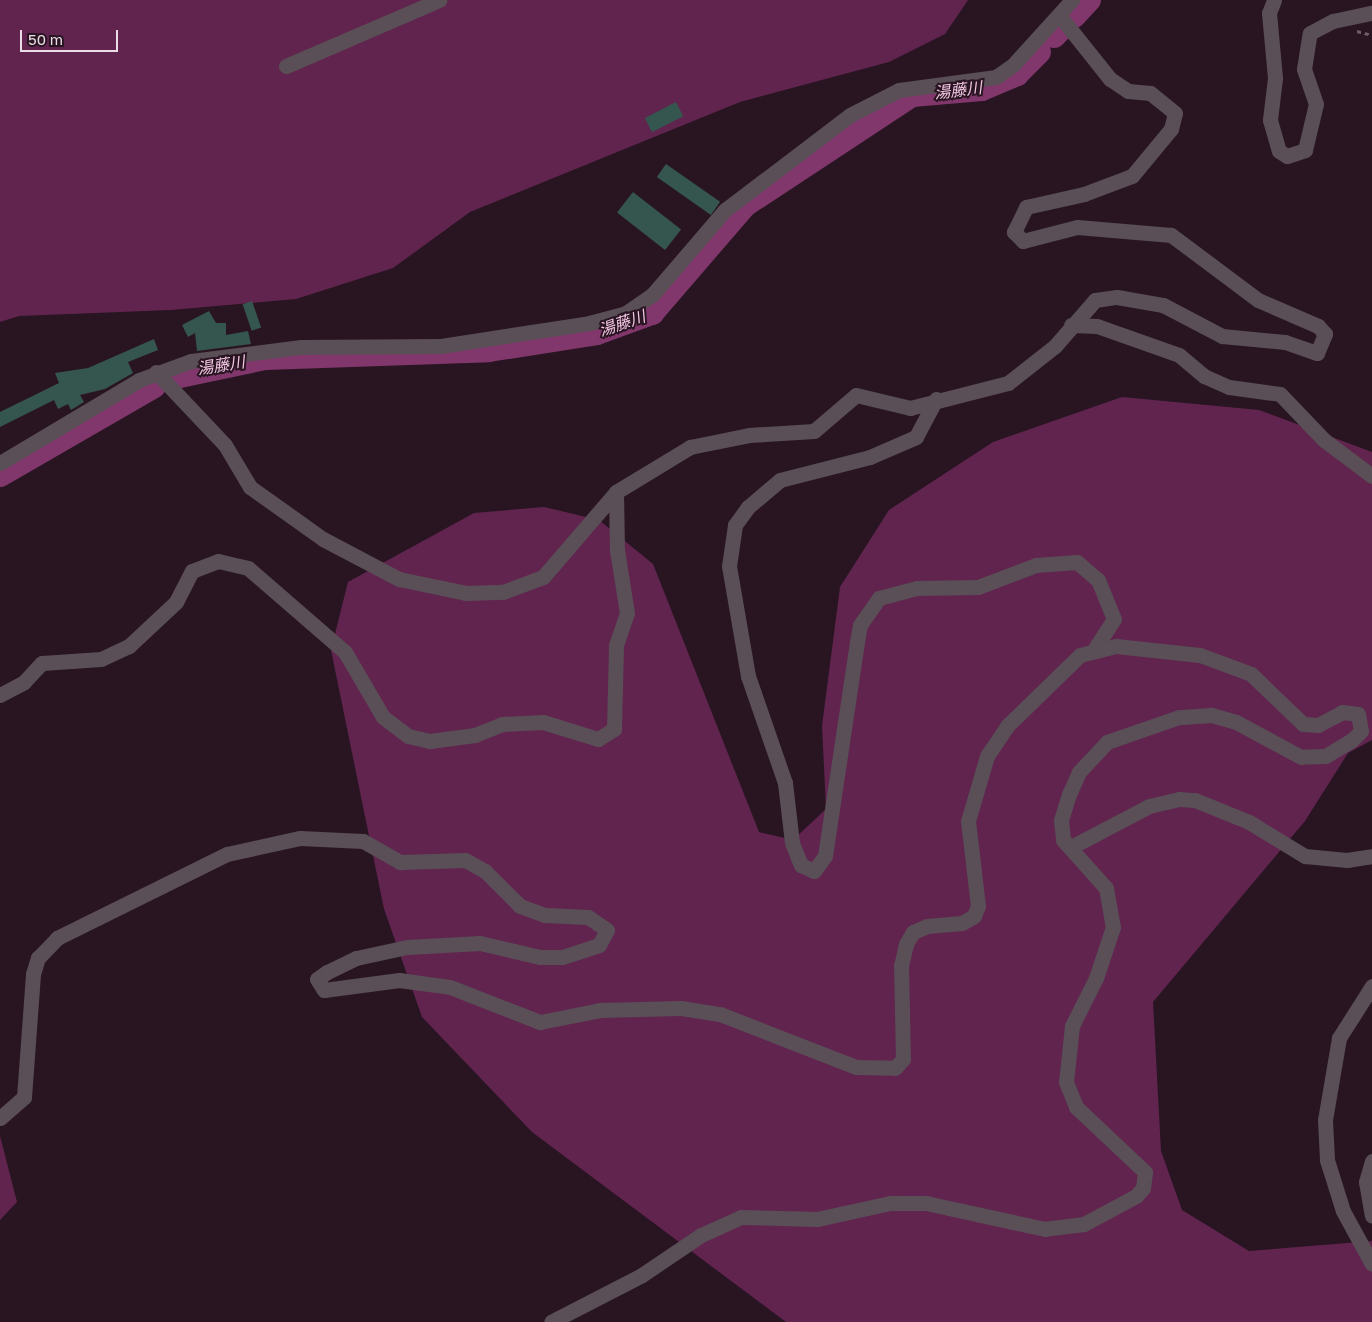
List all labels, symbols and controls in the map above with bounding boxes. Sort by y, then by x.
scale bar [22,20,120,52]
text: 50 m [28,30,63,48]
water label: 湯藤川 [933,78,983,102]
water label: 湯藤川 [596,306,648,340]
water label: 湯藤川 [196,352,246,378]

